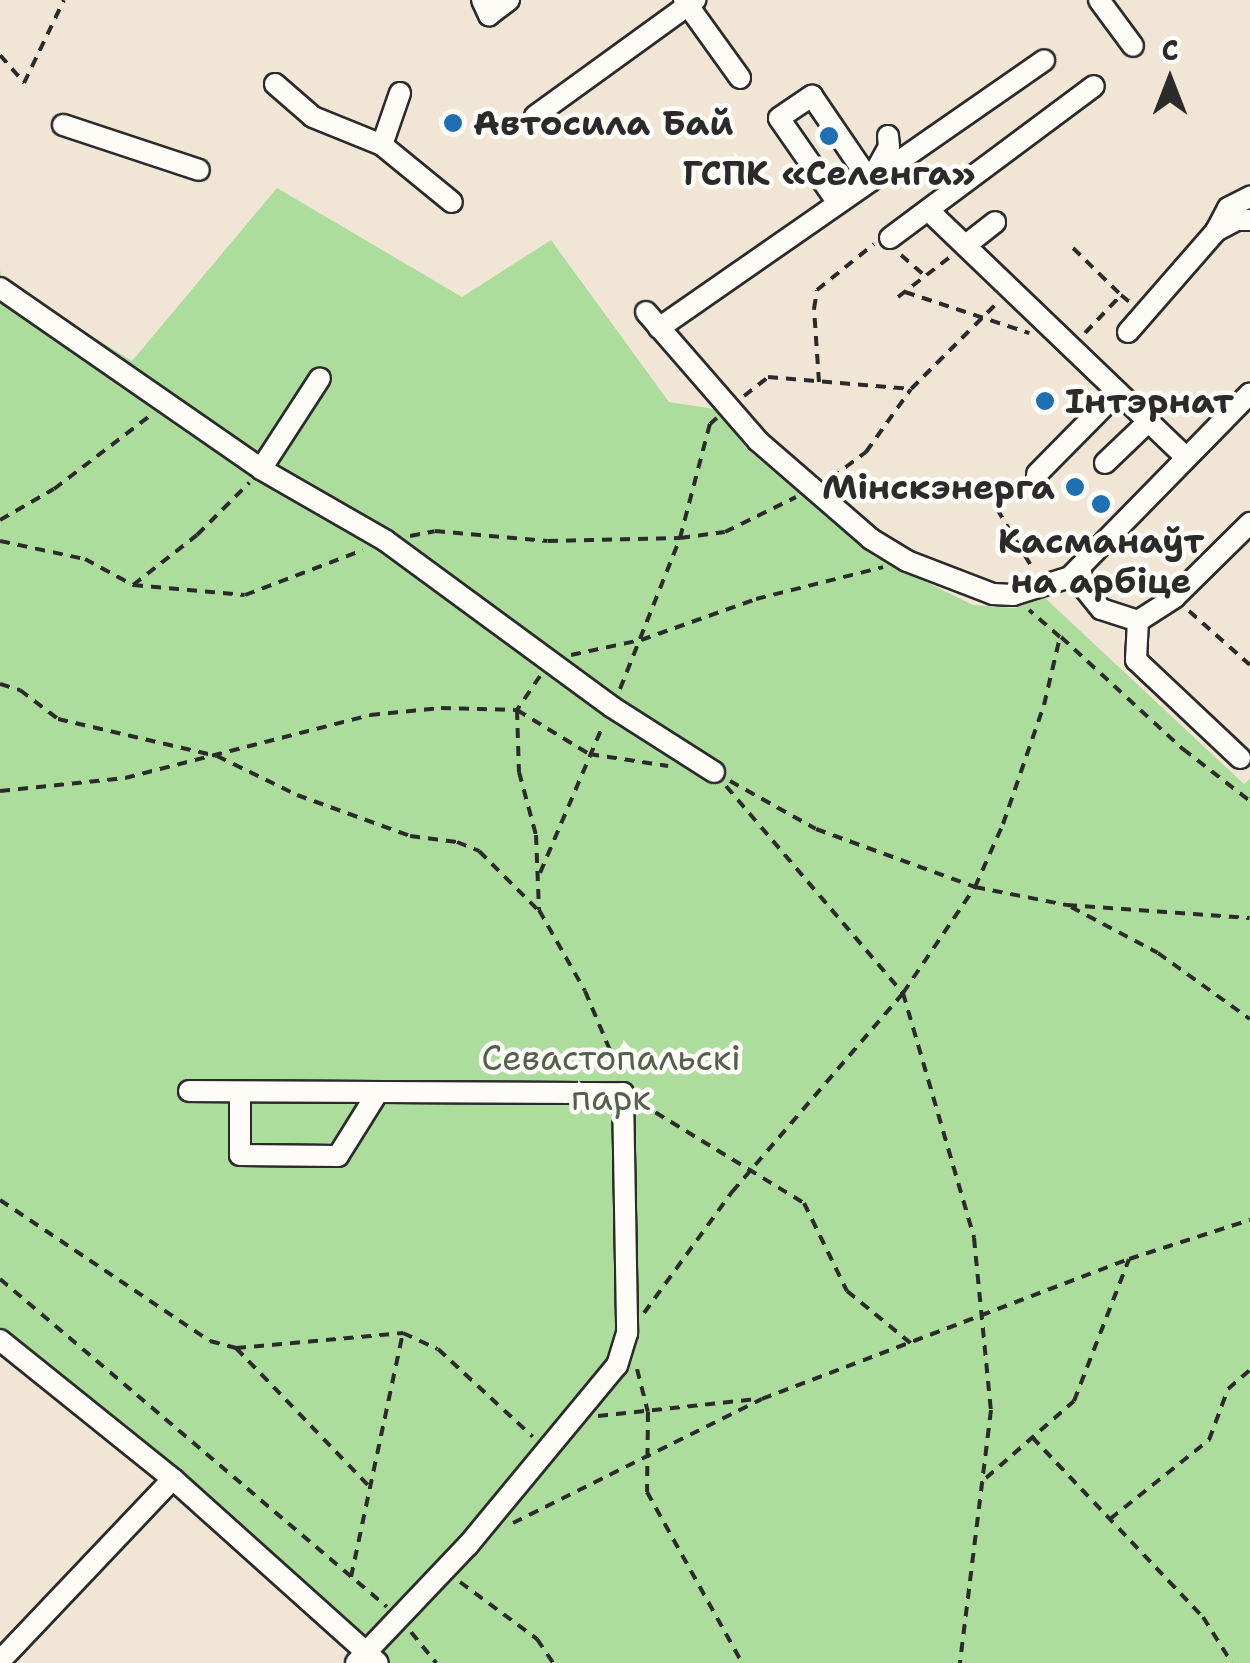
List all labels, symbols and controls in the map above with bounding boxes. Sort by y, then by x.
north arrow [1120,30,1220,130]
text: С [1161,31,1179,69]
place label: Автосила Бай [473,102,734,144]
marker: Автосила Бай [442,112,464,134]
marker: ГСПК «Селенга» [818,125,840,147]
place label: ГСПК «Селенга» [682,152,976,194]
place label: Інтэрнат [1065,380,1234,422]
marker: Інтэрнат [1034,390,1056,412]
place label: Мінскэнерга [822,466,1055,508]
marker: Мінскэнерга [1064,476,1086,498]
marker: Касманаўт на арбіце [1090,493,1112,515]
place label: Касманаўт на арбіце [998,520,1204,602]
park label: Севастопальскі парк [481,1037,741,1119]

